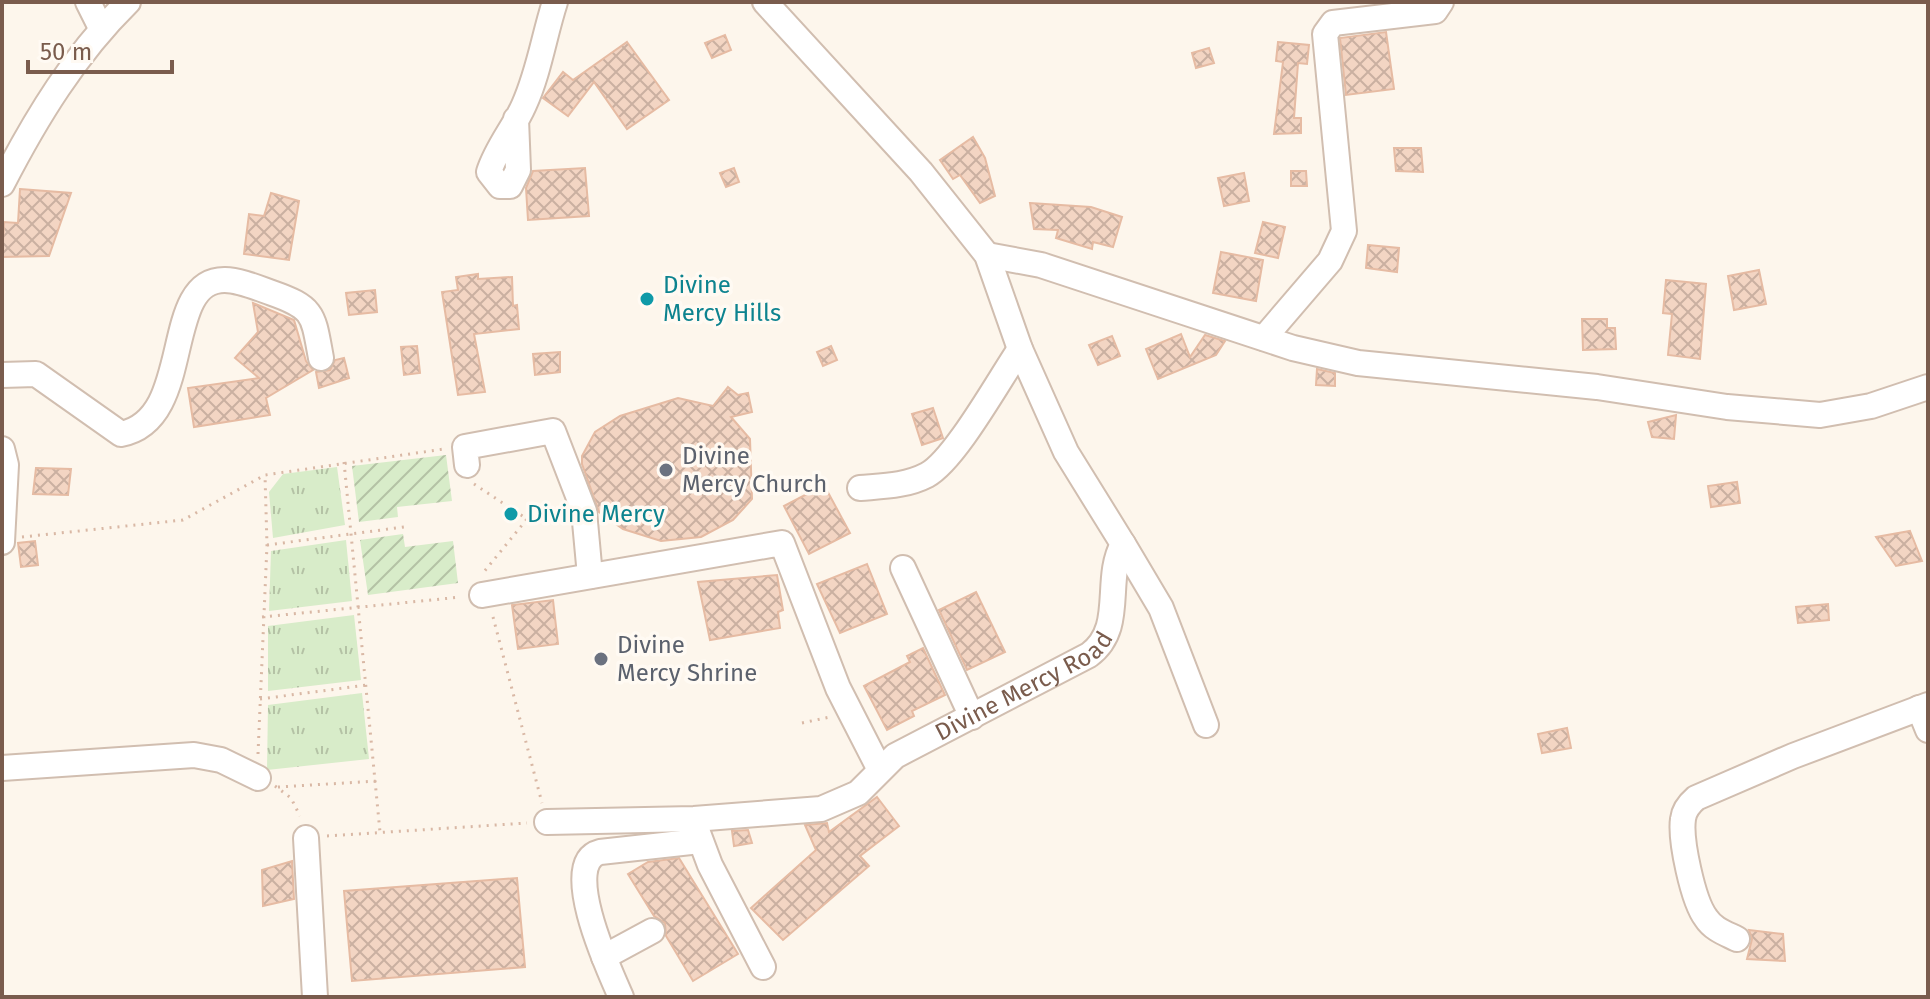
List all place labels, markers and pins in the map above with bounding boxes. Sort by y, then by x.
place label: Divine Mercy Hills [663,271,781,327]
marker: Divine Mercy Hills [638,290,656,308]
place label: Divine Mercy Church [682,442,827,498]
marker: Divine Mercy Church [657,461,675,479]
place label: Divine Mercy [527,500,665,528]
marker: Divine Mercy [502,505,520,523]
place label: Divine Mercy Shrine [617,631,757,687]
marker: Divine Mercy Shrine [592,650,610,668]

